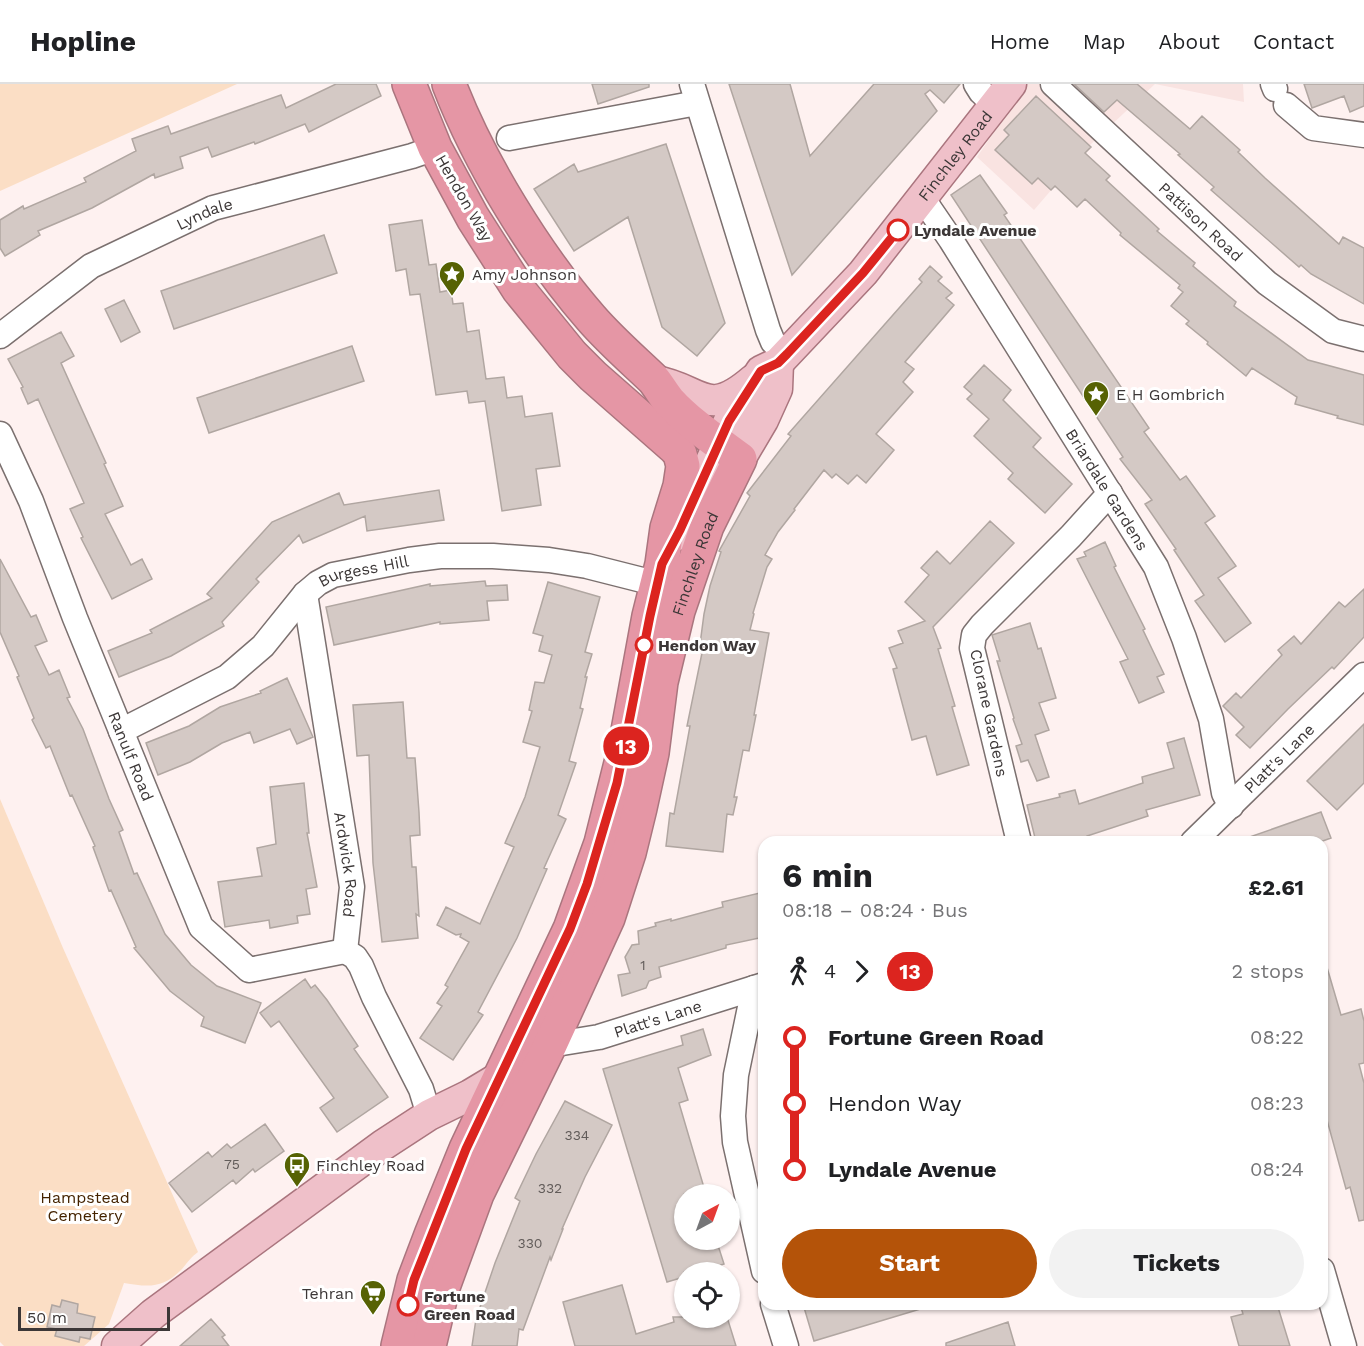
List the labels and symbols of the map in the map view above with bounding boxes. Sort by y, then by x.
street label: Finchley Road [914,107,996,204]
street label: Hendon Way [432,151,497,245]
street label: Pattison Road [1155,178,1247,265]
street label: Lyndale [173,194,235,234]
marker: Lyndale Avenue [887,219,909,241]
place label: Lyndale Avenue [914,221,1037,240]
place icon: Amy Johnson [437,259,467,297]
place label: Amy Johnson [472,265,577,284]
place icon: E H Gombrich [1081,379,1111,417]
place label: E H Gombrich [1116,385,1225,404]
street label: Briardale Gardens [1062,425,1153,554]
street label: Finchley Road [668,508,722,618]
street label: Burgess Hill [315,551,410,591]
marker: Hendon Way [635,636,653,654]
place label: Hendon Way [658,636,757,655]
street label: Clorane Gardens [966,647,1012,779]
street label: Ranulf Road [105,709,158,804]
street label: Platt's Lane [1240,720,1318,797]
line badge: 13 [599,726,653,766]
street label: Ardwick Road [331,810,362,919]
house number: 1 [640,957,646,973]
street label: Platt's Lane [611,996,704,1041]
house number: 334 [565,1127,589,1143]
bus stop icon: Finchley Road [282,1150,312,1188]
house number: 75 [224,1156,240,1172]
place label: Finchley Road [316,1156,425,1175]
house number: 332 [538,1180,562,1196]
north arrow [674,1184,740,1250]
park label: Hampstead Cemetery [40,1188,130,1225]
house number: 330 [517,1235,543,1251]
supermarket icon: Tehran [358,1278,388,1316]
place label: Tehran [302,1284,354,1303]
place label: Fortune Green Road [424,1287,515,1324]
marker: Fortune Green Road [397,1294,419,1316]
scale bar [18,1304,170,1332]

